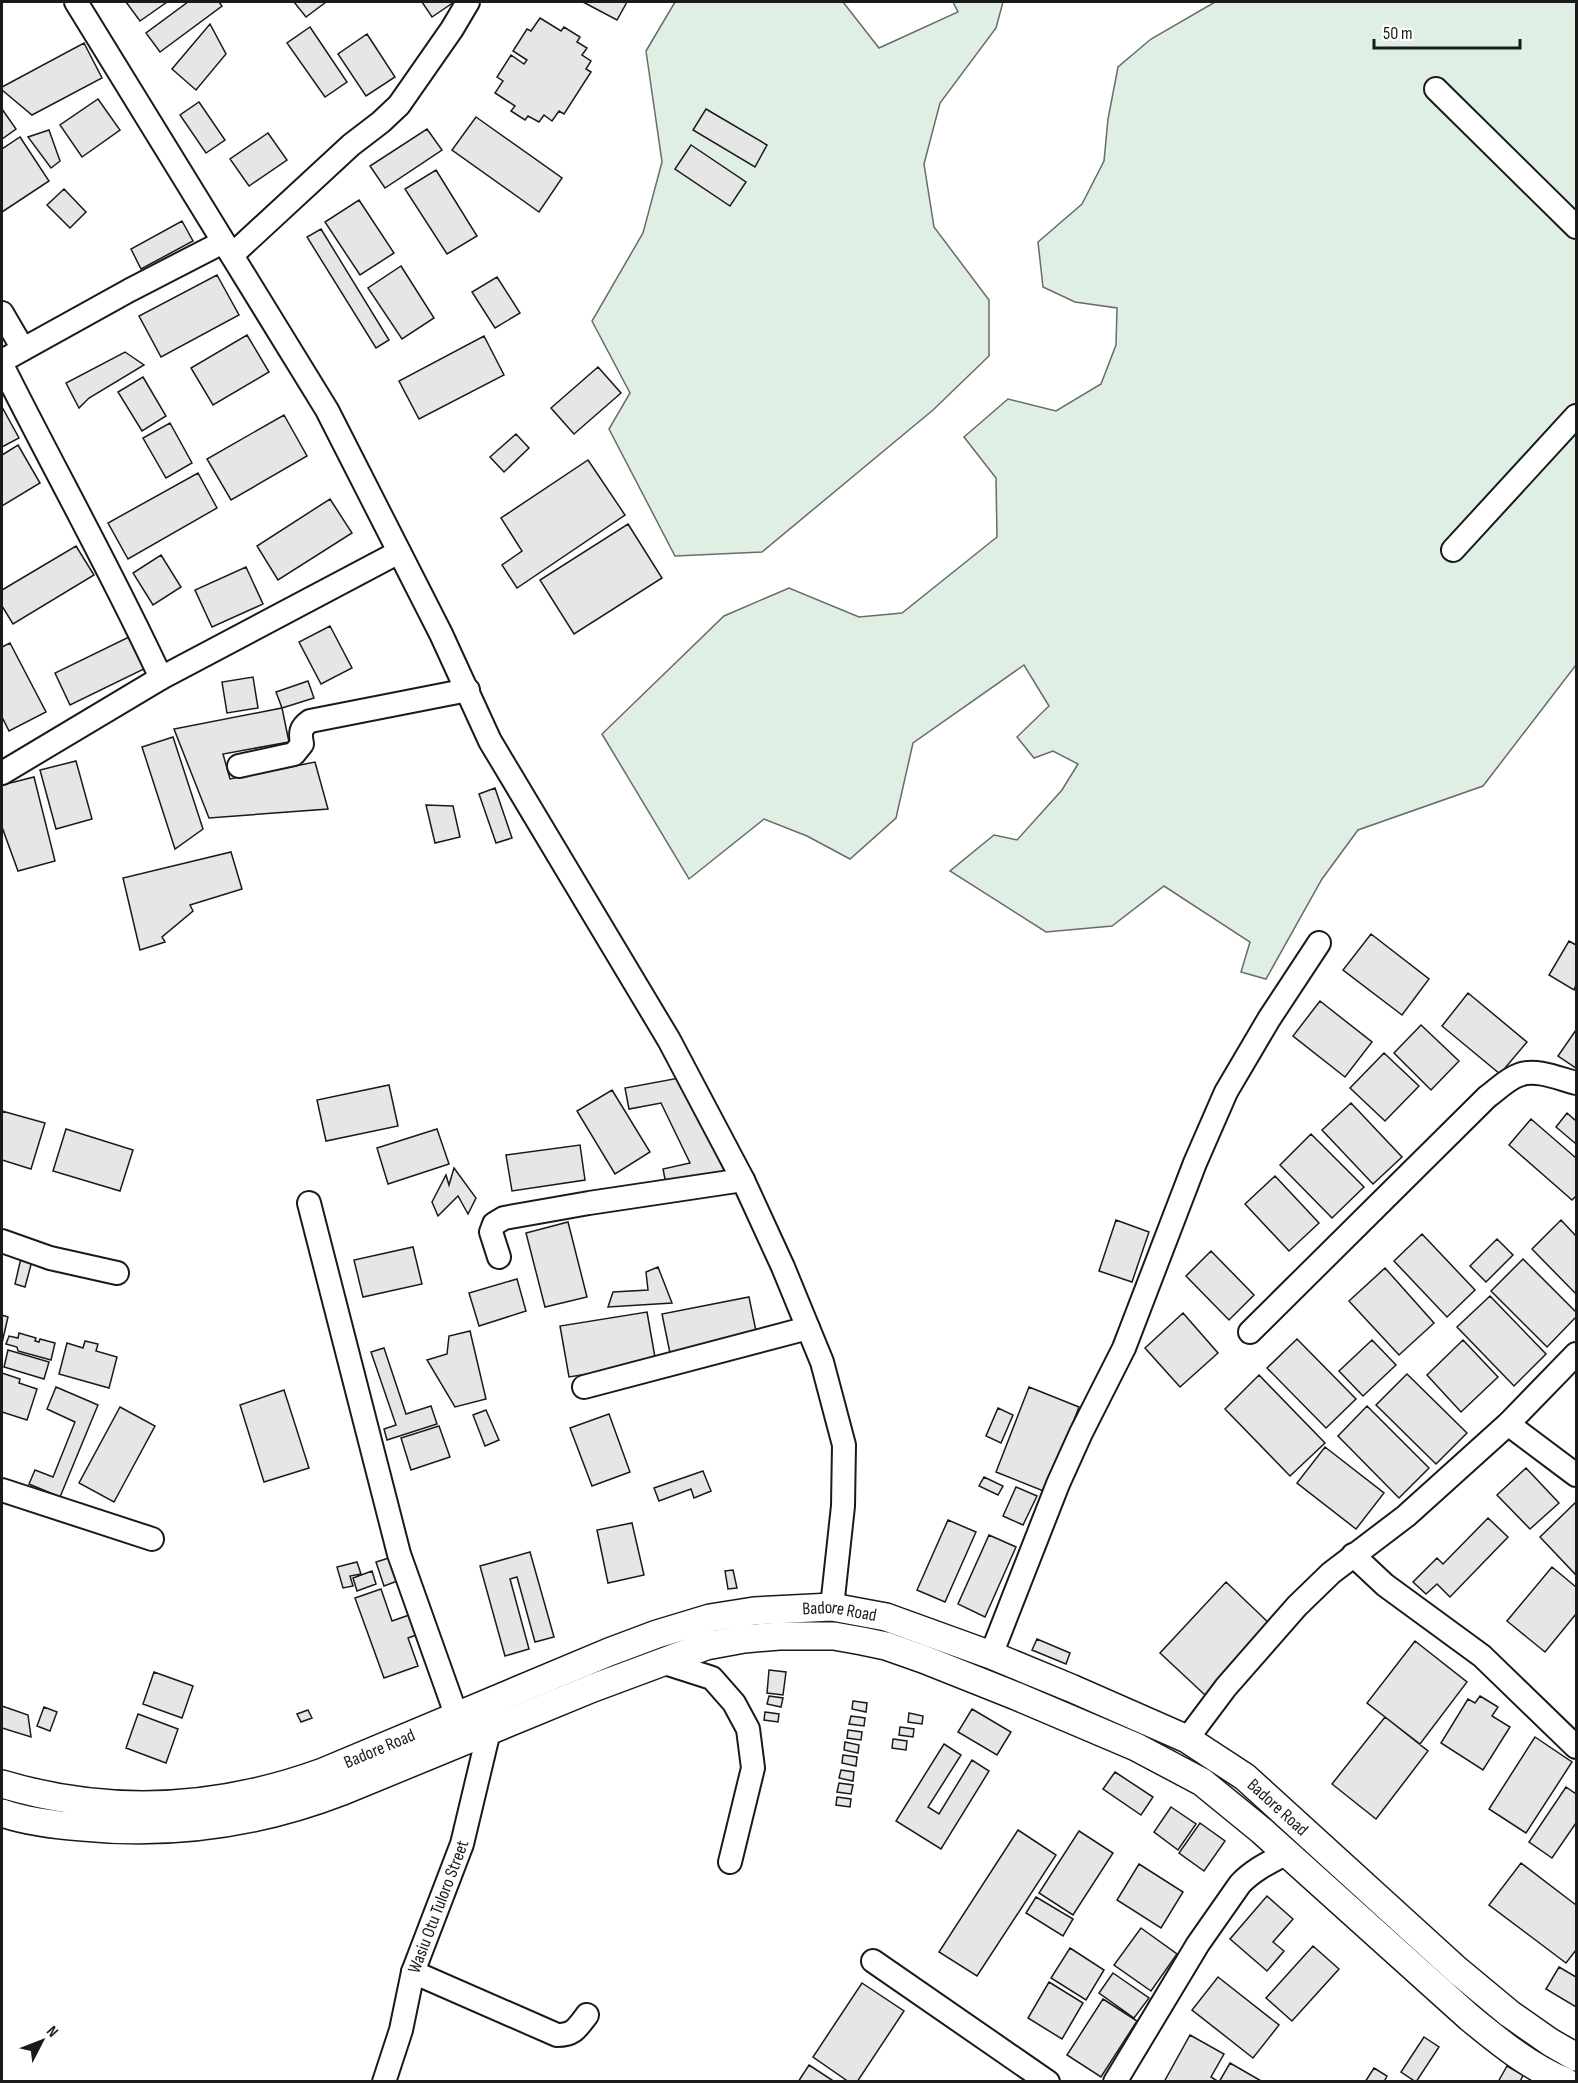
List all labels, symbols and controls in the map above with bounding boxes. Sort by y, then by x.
scale bar [1374,12,1520,50]
text: 50 m [1383,23,1413,44]
street label: Badore Road [802,1597,878,1626]
street label: Badore Road [341,1725,418,1773]
street label: Badore Road [1243,1774,1312,1840]
street label: Wasiu Otu Tuloro Street [404,1838,474,1976]
north arrow [12,2011,72,2071]
text: N [42,2022,62,2041]

